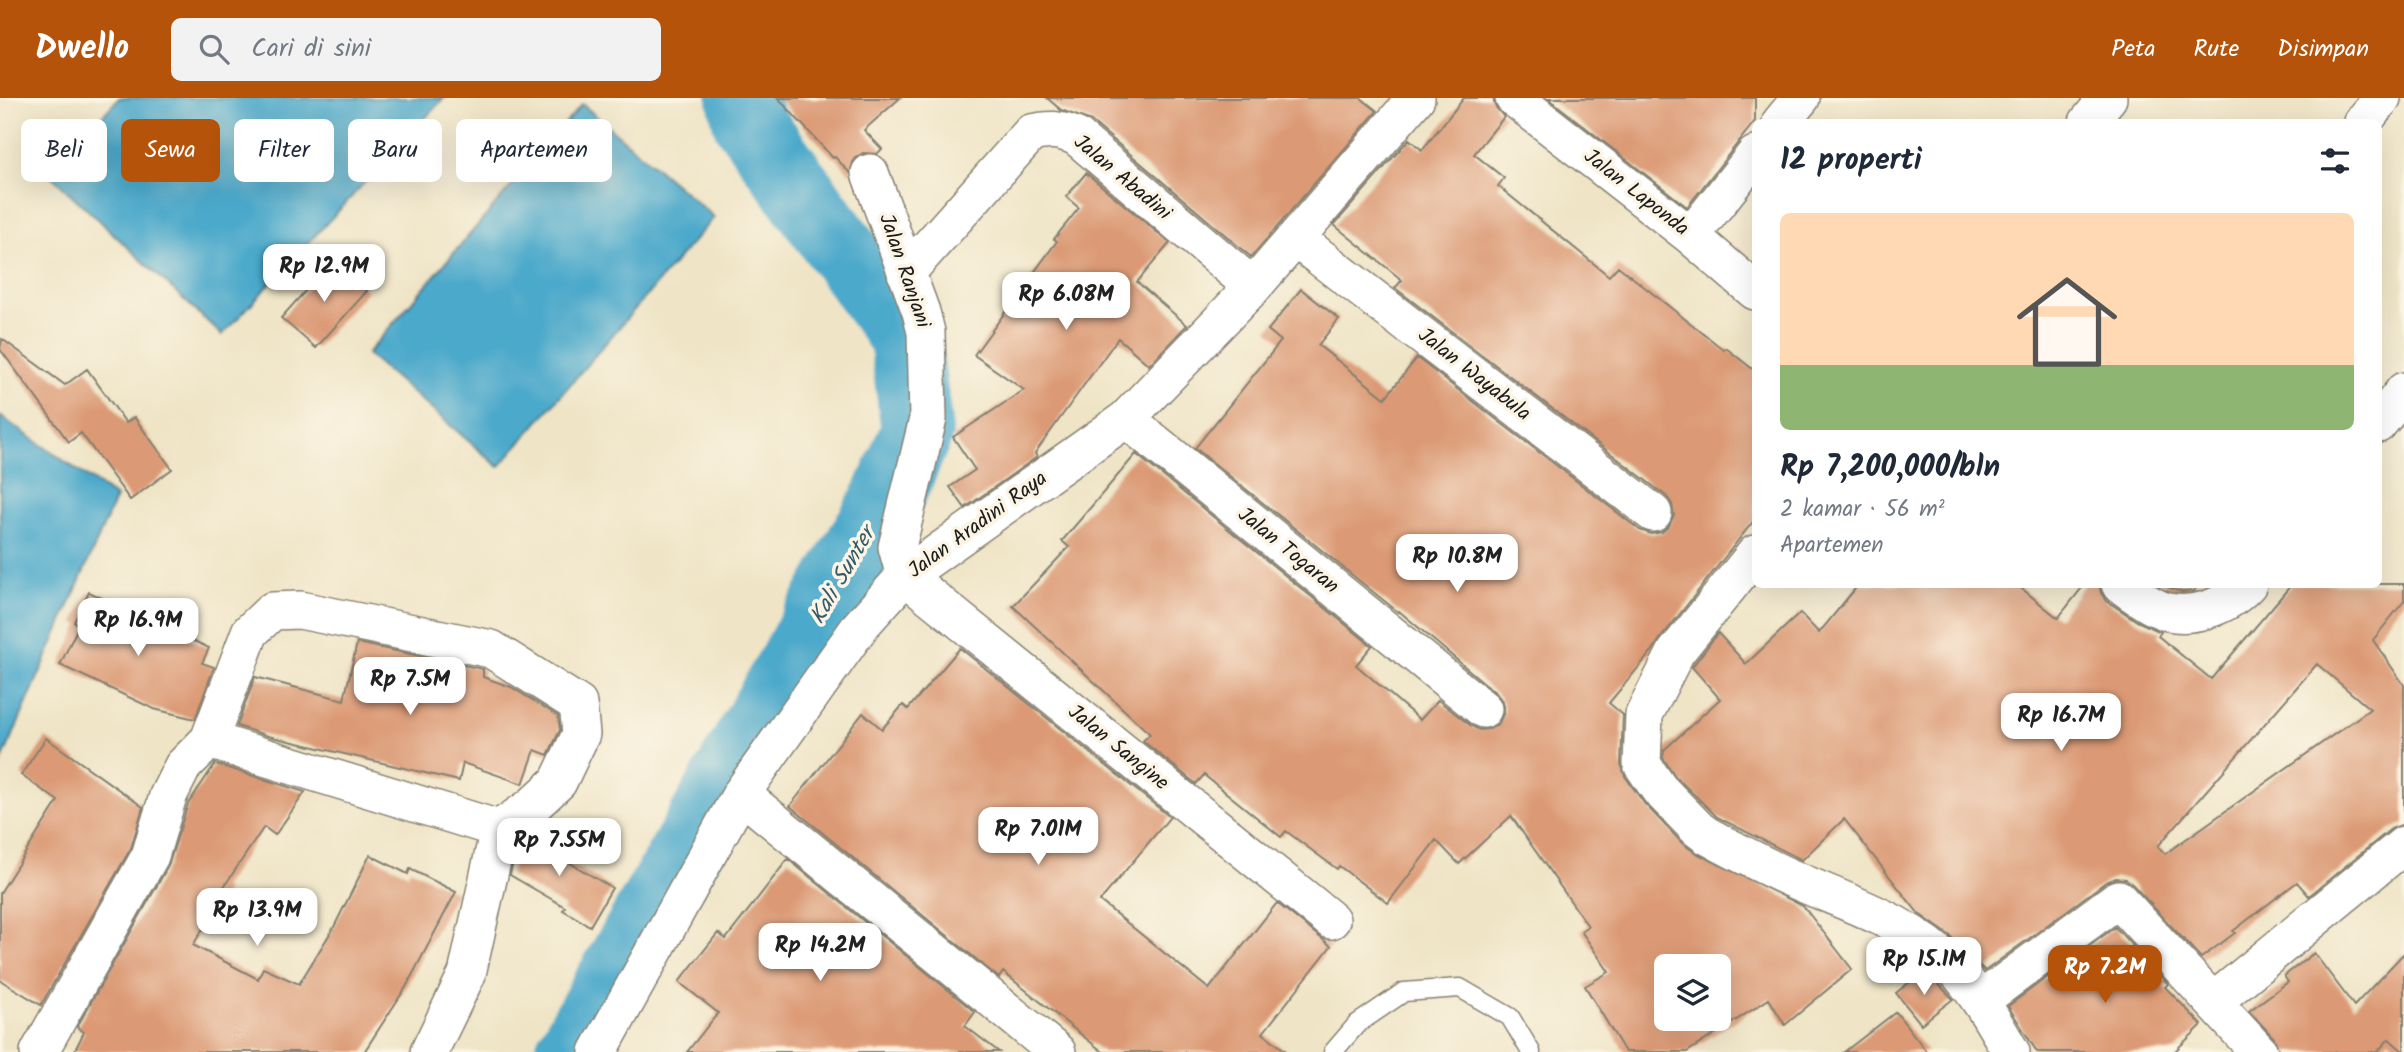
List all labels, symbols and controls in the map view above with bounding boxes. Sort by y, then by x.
search box [171,18,661,81]
text: Dwello [35,23,129,76]
text: Cari di sini [251,28,371,70]
icon: search [195,30,233,68]
text: Peta [2111,30,2156,69]
text: Rute [2194,30,2239,69]
text: Disimpan [2277,30,2369,69]
chip: Beli [21,119,107,182]
chip: Sewa [121,119,220,182]
chip: Filter [234,119,334,182]
chip: Baru [348,119,442,182]
chip: Apartemen [456,119,612,182]
street label: Jalan Abadini [1066,127,1179,230]
text: 12 properti [1780,137,1922,185]
street label: Jalan Laponda [1576,141,1696,245]
icon: filters [2316,142,2354,180]
street label: Jalan Ranjani [869,209,939,334]
pin: Rp 12.9M [252,244,396,304]
text: Rp 12.9M [279,249,369,285]
icon: home [2004,259,2130,385]
pin: Rp 6.08M [994,272,1138,332]
text: Rp 6.08M [1018,277,1114,313]
street label: Jalan Wayabula [1410,320,1538,430]
text: Rp 7,200,000/bln [1780,444,2000,492]
street label: Jalan Aradini Raya [901,463,1055,587]
text: 2 kamar · 56 m² [1780,492,1945,528]
street label: Jalan Togaran [1230,500,1346,602]
water label: Kali Sunter [801,517,888,631]
text: Apartemen [1780,528,1884,564]
pin: Rp 10.8M [1385,534,1529,594]
text: Rp 10.8M [1412,539,1502,575]
pin: Rp 16.9M [66,598,210,658]
text: Rp 16.9M [94,603,182,639]
pin: Rp 7.5M [345,658,475,717]
text: Rp 7.5M [370,662,450,698]
pin: Rp 16.7M [1989,694,2133,753]
street label: Jalan Sangine [1060,697,1176,800]
text: Rp 16.7M [2017,698,2105,734]
pin: Rp 7.01M [966,808,1110,867]
text: Rp 7.01M [994,812,1082,848]
pin: Rp 7.55M [487,818,631,878]
text: Rp 7.55M [513,823,605,859]
pin: Rp 13.9M [185,888,329,948]
text: Rp 13.9M [212,893,302,929]
pin: Rp 14.2M [748,924,892,983]
text: Rp 14.2M [775,928,865,964]
pin: Rp 15.1M [1852,937,1996,997]
text: Rp 15.1M [1882,942,1966,978]
pin: Rp 7.2M [2040,946,2170,1005]
text: Rp 7.2M [2064,950,2146,986]
map controls [1654,954,1731,1031]
button: layers [1654,954,1731,1031]

